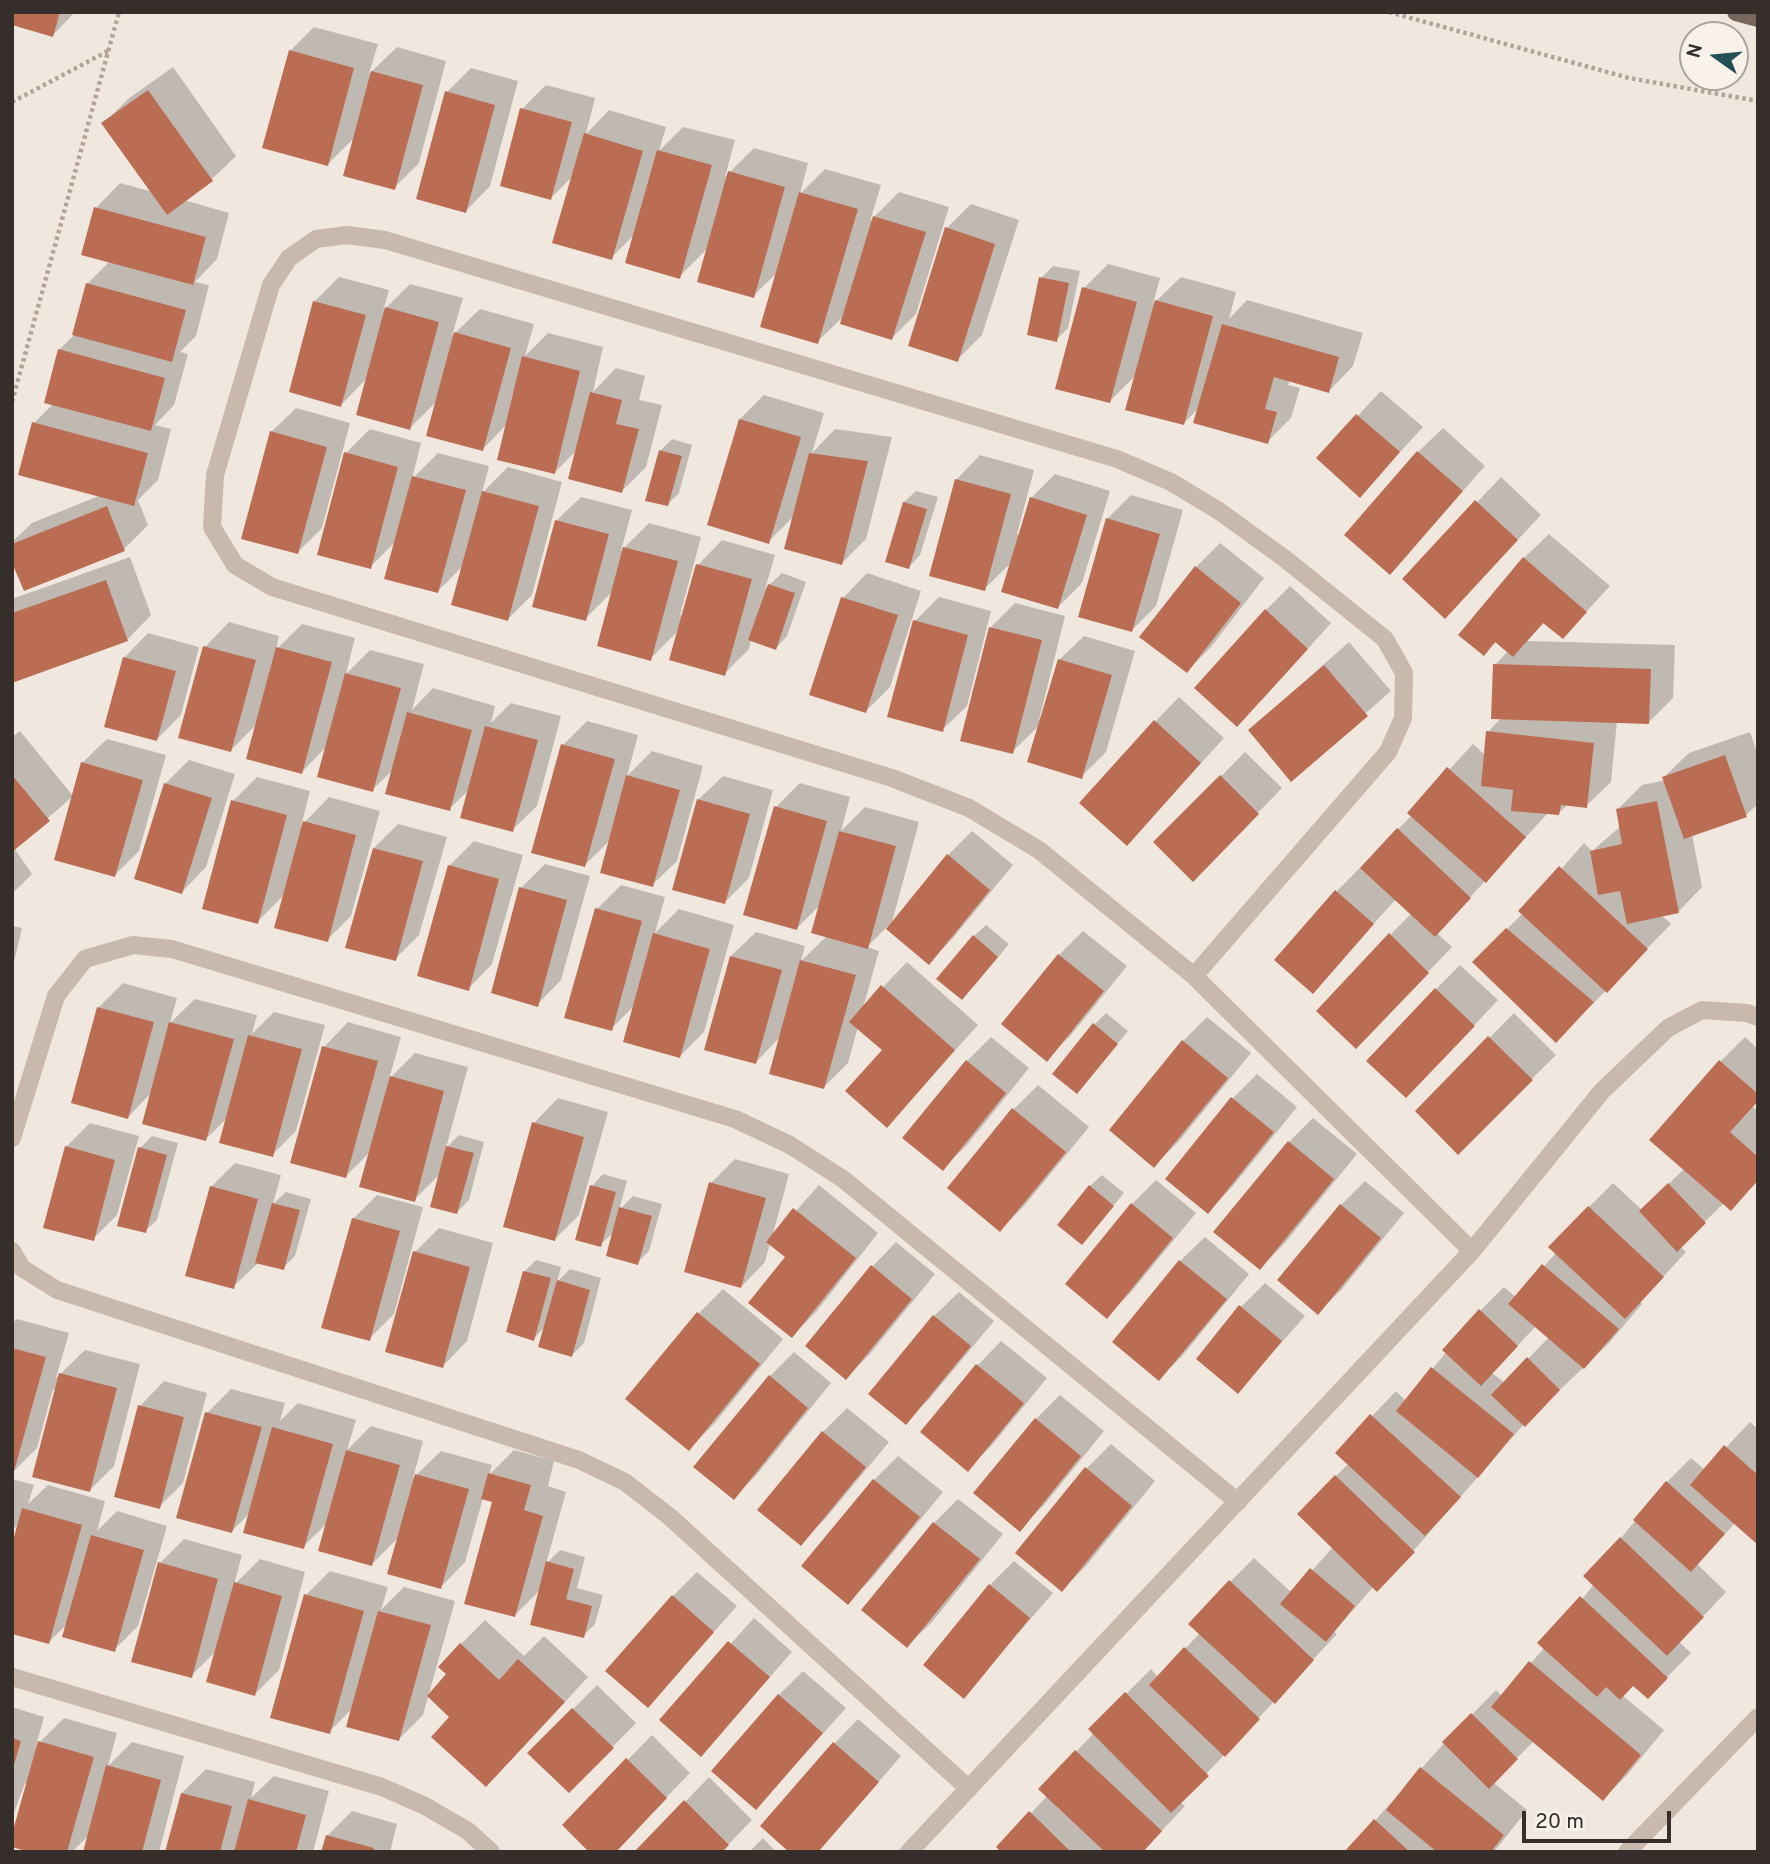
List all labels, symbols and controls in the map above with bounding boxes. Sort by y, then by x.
north arrow [1679,21,1749,91]
text: N [1682,41,1709,61]
scale bar [1525,1798,1674,1842]
text: 20 m [1535,1809,1584,1836]

